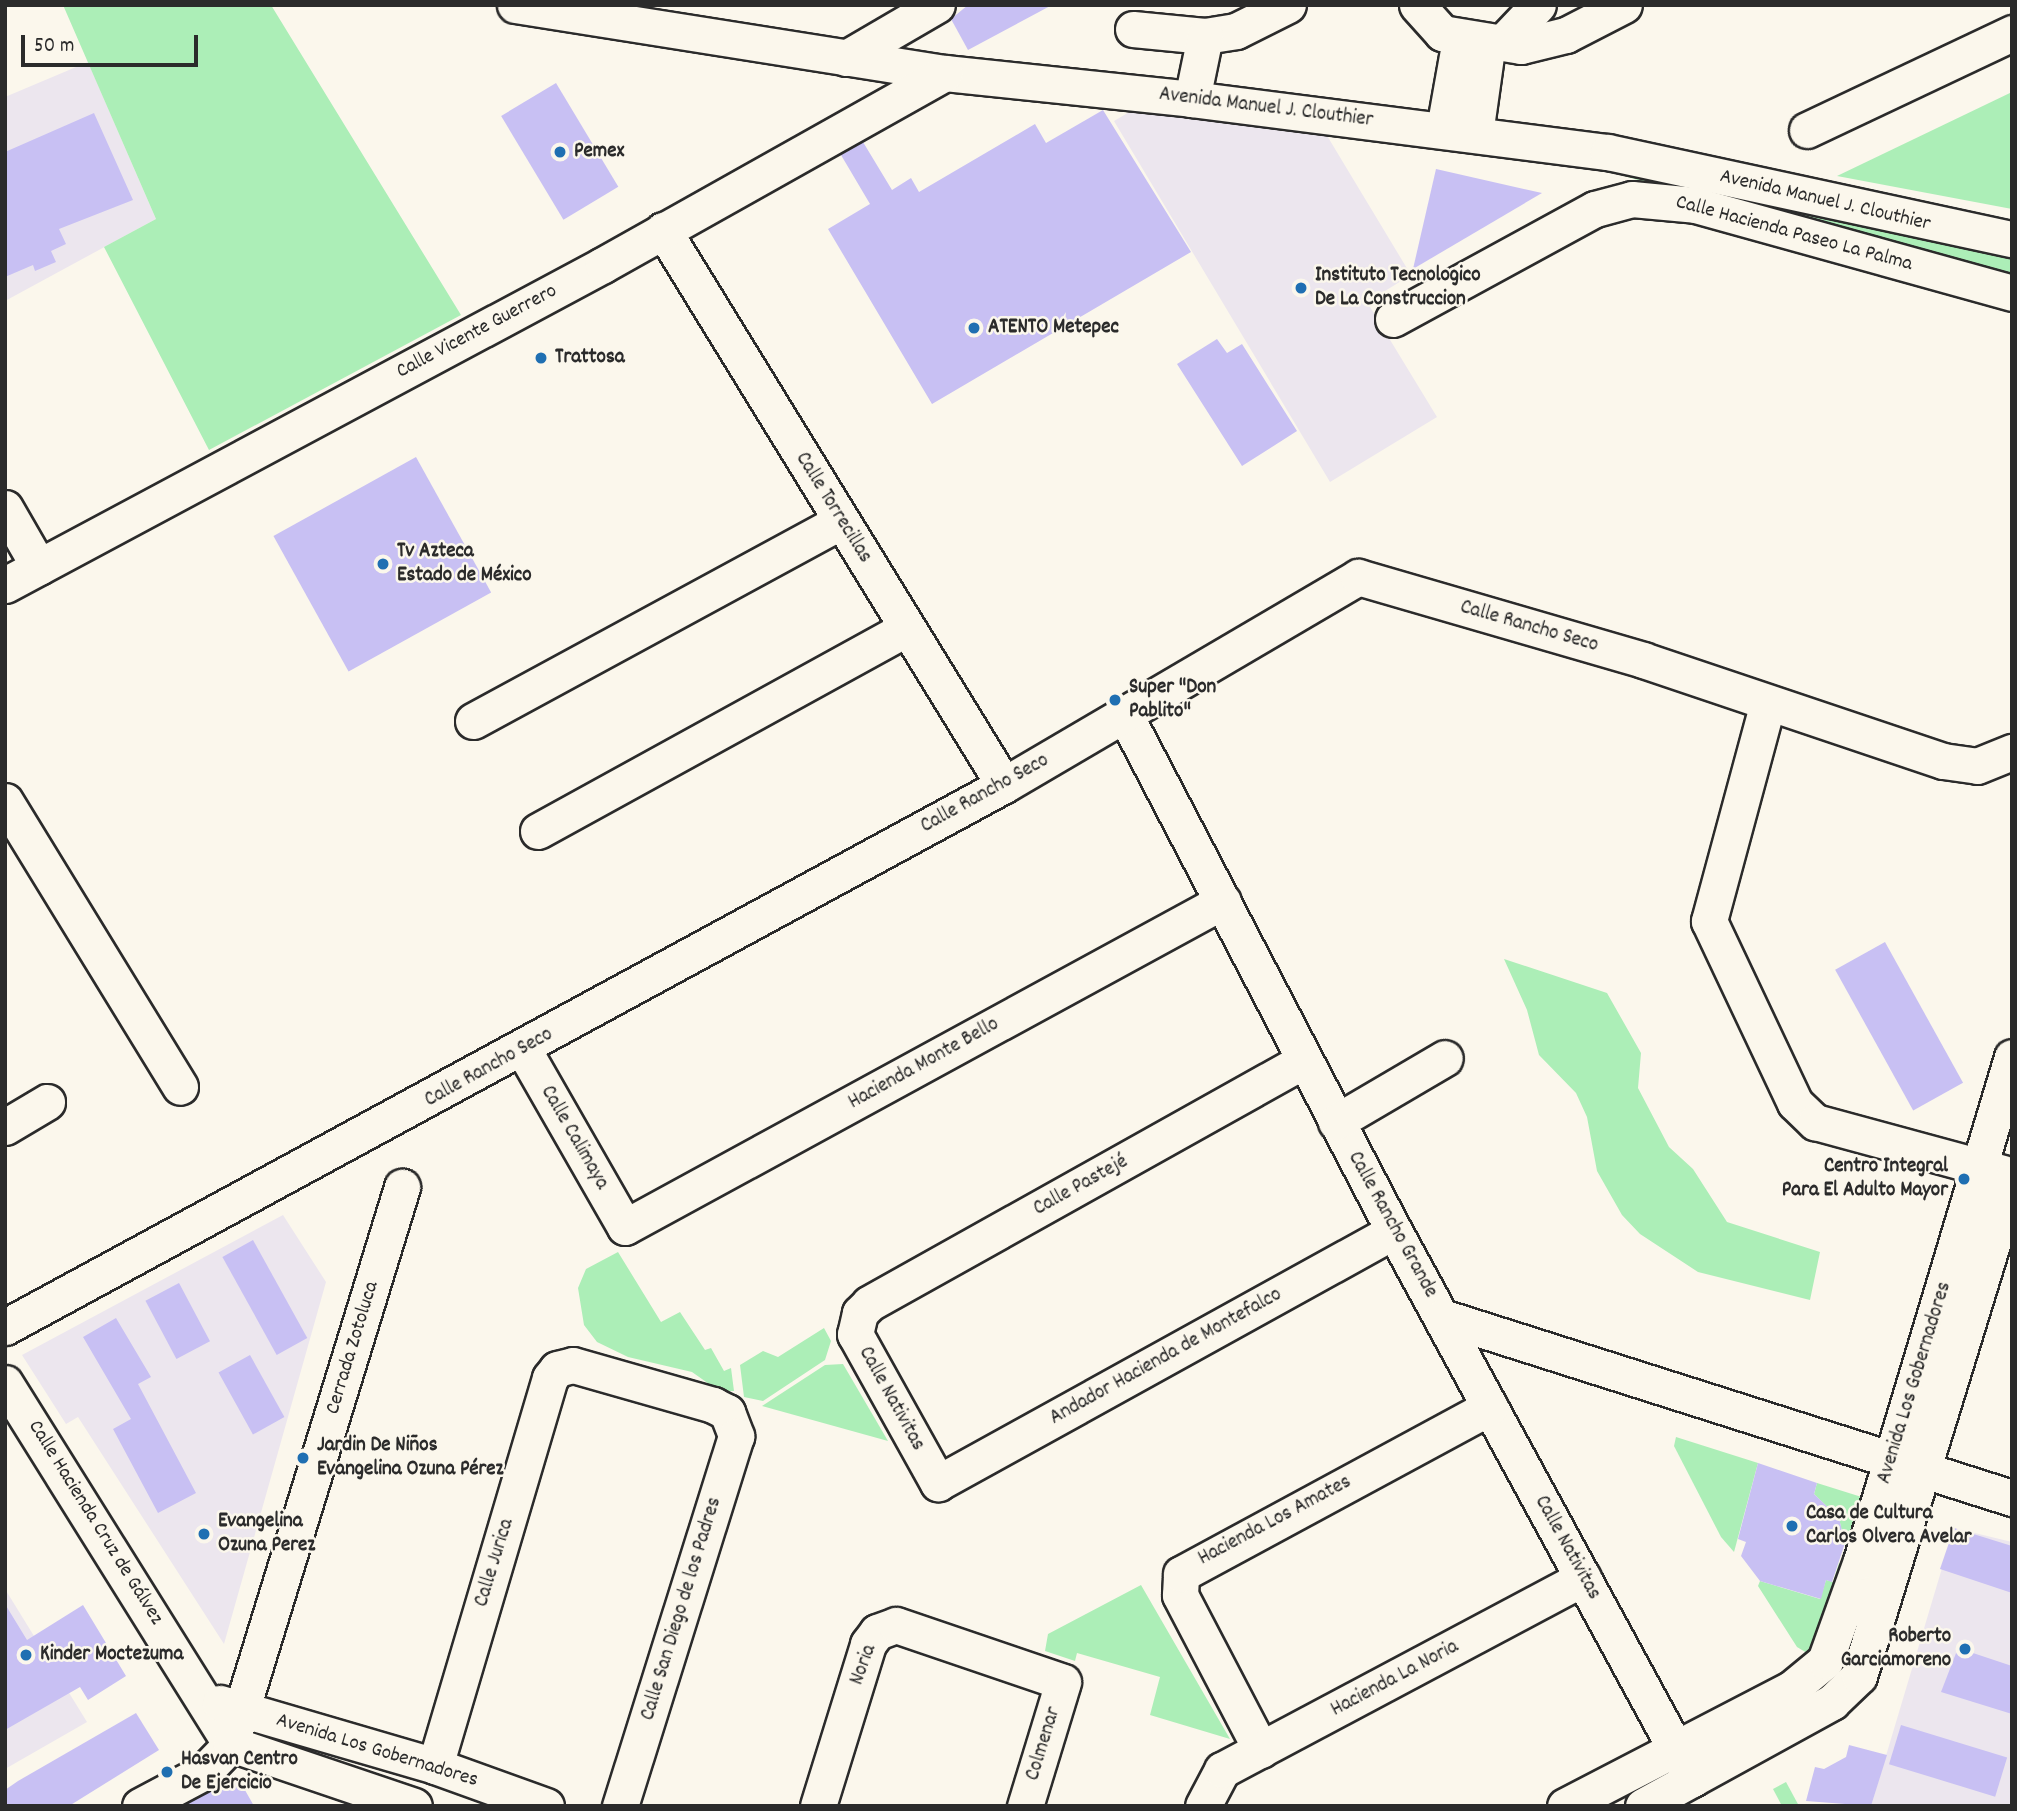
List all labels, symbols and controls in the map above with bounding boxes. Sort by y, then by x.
scale bar [24,21,201,65]
text: 50 m [34,32,74,62]
street label: Avenida Manuel J. Clouthier [1158,82,1374,134]
place label: Pemex [574,139,624,165]
marker: Pemex [552,144,568,160]
street label: Avenida Manuel J. Clouthier [1717,164,1933,238]
street label: Calle Hacienda Paseo La Palma [1673,190,1915,278]
place label: Instituto Tecnologico De La Construccion [1315,263,1481,313]
street label: Calle Vicente Guerrero [392,279,562,385]
marker: Instituto Tecnologico De La Construccion [1293,280,1309,296]
place label: ATENTO Metepec [988,315,1119,341]
marker: ATENTO Metepec [966,320,982,336]
place label: Trattosa [555,345,625,371]
marker: Trattosa [533,350,549,366]
street label: Calle Torrecillas [789,448,877,568]
place label: Tv Azteca Estado de México [397,539,532,589]
marker: Tv Azteca Estado de México [375,556,391,572]
street label: Calle Rancho Seco [1457,595,1601,659]
place label: Super "Don Pablito" [1129,675,1216,725]
marker: Super "Don Pablito" [1107,692,1123,708]
street label: Calle Rancho Seco [917,748,1053,840]
street label: Hacienda Monte Bello [844,1012,1004,1116]
street label: Calle Rancho Seco [421,1022,557,1114]
street label: Calle Calimaya [534,1081,614,1195]
street label: Calle Rancho Grande [1341,1147,1443,1303]
street label: Calle Pastejé [1029,1150,1133,1222]
place label: Centro Integral Para El Adulto Mayor [1782,1154,1948,1204]
marker: Centro Integral Para El Adulto Mayor [1954,1169,1974,1189]
street label: Cerrada Zotoluca [321,1279,385,1417]
street label: Avenida Los Gobernadores [1872,1279,1958,1487]
street label: Andador Hacienda de Montefalco [1046,1283,1286,1431]
street label: Calle Nativitas [852,1343,930,1455]
street label: Calle Hacienda Cruz de Gálvez [22,1416,168,1630]
place label: Jardin De Niños Evangelina Ozuna Pérez [317,1433,504,1483]
marker: Jardin De Niños Evangelina Ozuna Pérez [295,1450,311,1466]
street label: Hacienda Los Amates [1194,1470,1356,1572]
street label: Calle Nativitas [1528,1492,1606,1604]
street label: Calle San Diego de los Padres [636,1494,728,1724]
place label: Casa de Cultura Carlos Olvera Avelar [1806,1501,1972,1551]
place label: Evangelina Ozuna Perez [218,1509,315,1559]
street label: Calle Jurica [470,1516,520,1610]
marker: Casa de Cultura Carlos Olvera Avelar [1784,1518,1800,1534]
marker: Evangelina Ozuna Perez [196,1526,212,1542]
place label: Roberto Garciamoreno [1841,1624,1951,1674]
street label: Hacienda La Noria [1327,1635,1463,1723]
street label: Noria [845,1641,883,1689]
marker: Roberto Garciamoreno [1957,1641,1973,1657]
place label: Kinder Moctezuma [40,1642,183,1668]
marker: Kinder Moctezuma [18,1647,34,1663]
street label: Colmenar [1021,1704,1067,1784]
street label: Avenida Los Gobernadores [273,1708,481,1794]
place label: Hasvan Centro De Ejercicio [181,1747,298,1797]
marker: Hasvan Centro De Ejercicio [159,1764,175,1780]

